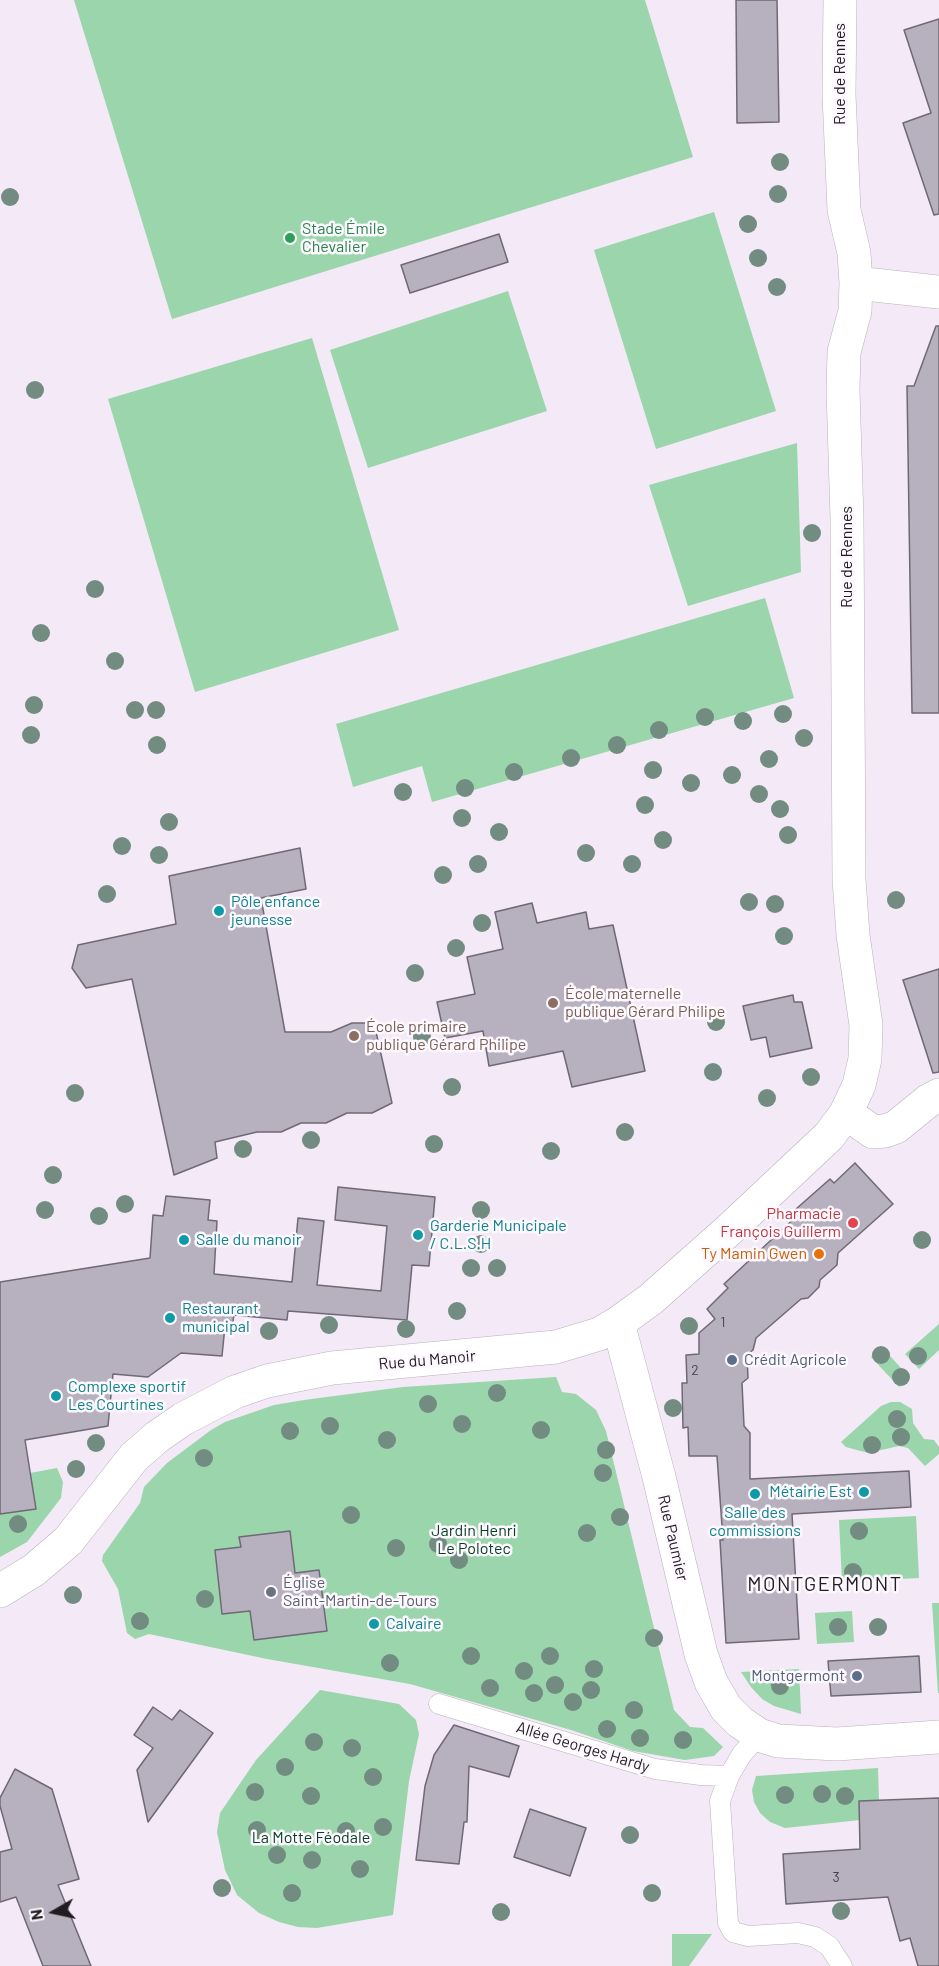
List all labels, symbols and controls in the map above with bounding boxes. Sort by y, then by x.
street label: Rue de Rennes [830,23,850,125]
place label: Stade Émile Chevalier [302,219,385,257]
marker: Stade Émile Chevalier [283,231,297,245]
street label: Rue de Rennes [837,506,857,608]
place label: Pôle enfance jeunesse [231,892,320,930]
marker: Pôle enfance jeunesse [212,904,226,918]
place label: École maternelle publique Gérard Philipe [565,984,725,1022]
marker: École maternelle publique Gérard Philipe [546,996,560,1010]
place label: École primaire publique Gérard Philipe [366,1017,526,1055]
marker: École primaire publique Gérard Philipe [347,1029,361,1043]
place label: Pharmacie François Guillerm [720,1204,841,1242]
place label: Garderie Municipale / C.L.S.H [430,1216,567,1254]
marker: Pharmacie François Guillerm [846,1216,860,1230]
marker: Garderie Municipale / C.L.S.H [411,1228,425,1242]
place label: Salle du manoir [196,1230,302,1250]
marker: Salle du manoir [177,1233,191,1247]
place label: Ty Mamin Gwen [701,1244,807,1264]
marker: Ty Mamin Gwen [812,1247,826,1261]
place label: Restaurant municipal [182,1299,259,1337]
marker: Restaurant municipal [163,1311,177,1325]
house number: 1 [721,1314,725,1330]
street label: Rue du Manoir [378,1346,476,1374]
place label: Crédit Agricole [744,1350,847,1370]
marker: Crédit Agricole [725,1353,739,1367]
house number: 2 [691,1362,699,1378]
place label: Complexe sportif Les Courtines [68,1377,186,1415]
marker: Complexe sportif Les Courtines [49,1389,63,1403]
place label: Métairie Est [769,1482,852,1502]
marker: Métairie Est [857,1485,871,1499]
marker: Salle des commissions [748,1487,762,1501]
street label: Rue Paumier [654,1493,692,1583]
place label: Salle des commissions [709,1503,801,1541]
park label: Jardin Henri Le Polotec [431,1521,517,1559]
district label: MONTGERMONT [747,1572,903,1596]
place label: Église Saint-Martin-de-Tours [283,1573,437,1611]
marker: Église Saint-Martin-de-Tours [264,1585,278,1599]
place label: Calvaire [386,1614,441,1634]
marker: Calvaire [367,1617,381,1631]
place label: Montgermont [751,1666,845,1686]
marker: Montgermont [850,1669,864,1683]
street label: Allée Georges Hardy [514,1718,652,1776]
park label: La Motte Féodale [252,1828,370,1848]
house number: 3 [832,1869,840,1885]
north arrow [24,1882,84,1942]
text: N [26,1908,46,1922]

